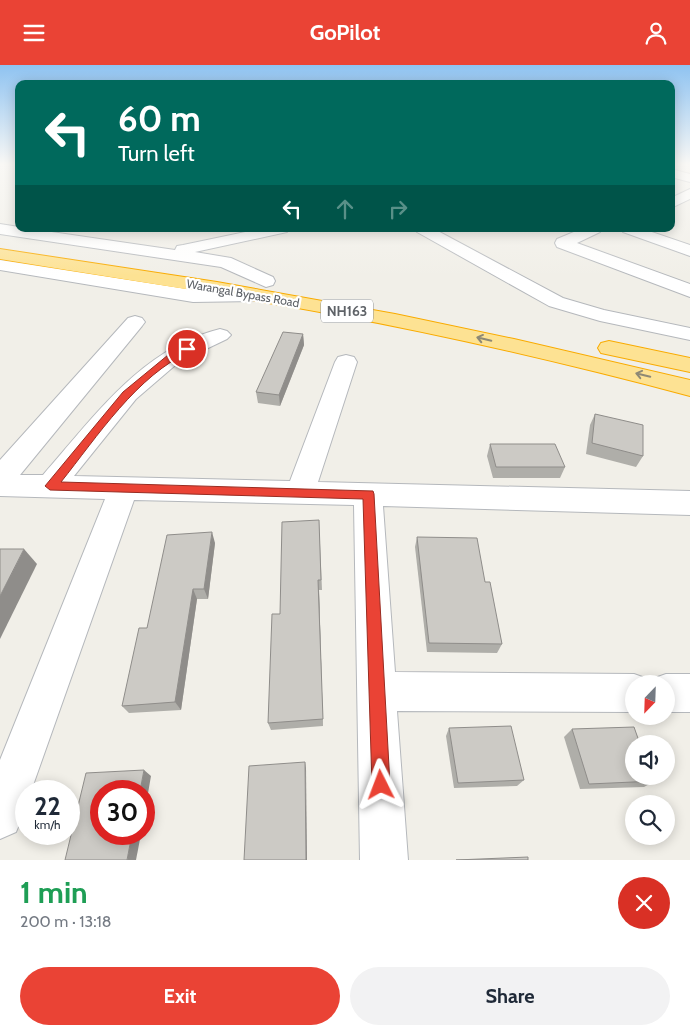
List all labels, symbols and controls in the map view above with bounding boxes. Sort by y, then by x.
icon: menu [20,19,48,47]
text: GoPilot [310,19,380,46]
icon: person [642,19,670,47]
text: 60 m [118,97,201,140]
icon: left [35,100,100,165]
text: Turn left [118,140,195,167]
icon: left [278,195,306,223]
icon: ahead [331,195,359,223]
icon: right [384,195,412,223]
street label: Warangal Bypass Road [185,276,301,310]
road number: NH163 [321,300,373,323]
pin [166,328,208,370]
one-way arrow [477,334,493,343]
icon: arrive [173,335,201,363]
one-way arrow [635,370,651,380]
north arrow [625,675,675,725]
map controls [625,675,675,845]
button: sound [625,735,675,785]
position arrow [354,758,406,810]
speed limit sign: 30 [90,780,155,845]
text: 22 [34,791,61,821]
button: search [625,795,675,845]
text: km/h [34,817,61,832]
text: 1 min [20,874,88,911]
button: close [618,877,670,929]
text: 200 m · 13:18 [20,912,111,931]
button: Exit [20,967,340,1025]
button: Share [350,967,670,1025]

